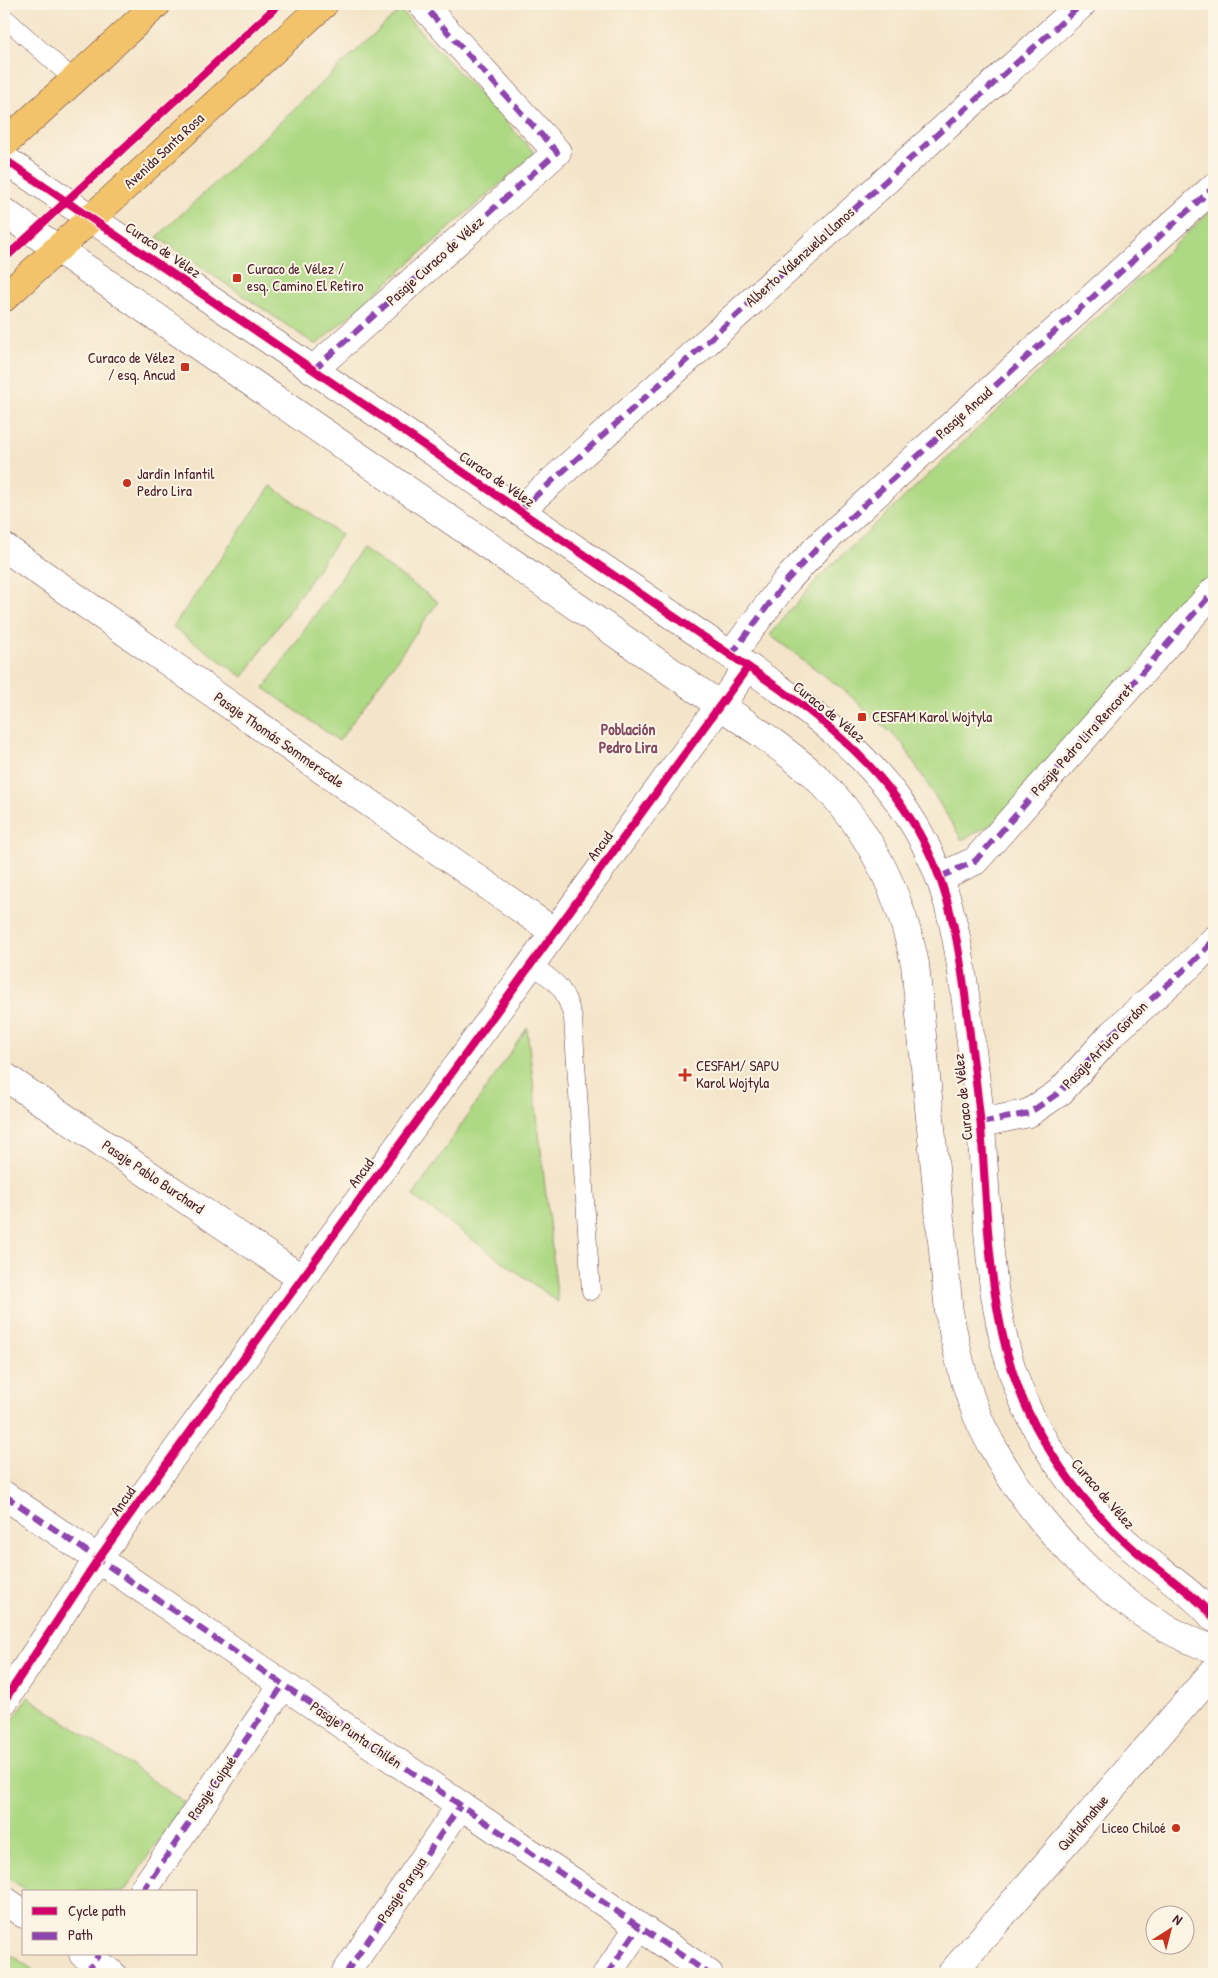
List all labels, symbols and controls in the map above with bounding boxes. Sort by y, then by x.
street label: Avenida Santa Rosa [119,108,209,193]
street label: Alberto Valenzuela Llanos [740,202,859,312]
street label: Pasaje Curaco de Vélez [381,211,489,310]
street label: Curaco de Vélez [121,216,206,283]
place label: Curaco de Vélez / esq. Camino El Retiro [247,258,363,296]
marker: Curaco de Vélez / esq. Camino El Retiro [231,272,243,284]
place label: Curaco de Vélez / esq. Ancud [88,347,176,385]
marker: Curaco de Vélez / esq. Ancud [179,361,191,373]
street label: Pasaje Ancud [931,381,997,444]
street label: Curaco de Vélez [455,445,540,512]
place label: Jardín Infantil Pedro Lira [137,463,215,501]
marker: Jardín Infantil Pedro Lira [121,477,133,489]
street label: Curaco de Vélez [789,676,870,748]
street label: Pasaje Pedro Lira Rencoret [1026,678,1138,800]
street label: Pasaje Thomás Sommerscale [210,687,349,793]
place label: CESFAM Karol Wojtyla [872,706,992,727]
marker: CESFAM Karol Wojtyla [856,711,868,723]
district label: Población Pedro Lira [599,718,658,758]
street label: Ancud [582,827,618,865]
street label: Pasaje Arturo Gordon [1057,996,1152,1093]
street label: Curaco de Vélez [947,1052,978,1142]
place label: CESFAM/ SAPU Karol Wojtyla [696,1055,779,1093]
marker: CESFAM/ SAPU Karol Wojtyla [678,1068,692,1082]
street label: Pasaje Pablo Burchard [98,1134,209,1219]
street label: Ancud [343,1154,379,1192]
street label: Curaco de Vélez [1067,1454,1140,1534]
street label: Ancud [105,1482,140,1520]
street label: Pasaje Punta Chilén [306,1696,407,1773]
street label: Pasaje Coipué [182,1751,241,1824]
street label: Quitalmahue [1052,1790,1113,1855]
place label: Liceo Chiloé [1102,1817,1166,1838]
marker: Liceo Chiloé [1170,1822,1182,1834]
street label: Pasaje Pargua [372,1853,431,1927]
legend [22,1890,198,1956]
text: Cycle path [68,1900,126,1921]
north arrow [1146,1906,1196,1956]
text: N [1169,1909,1187,1929]
text: Path [68,1924,93,1945]

